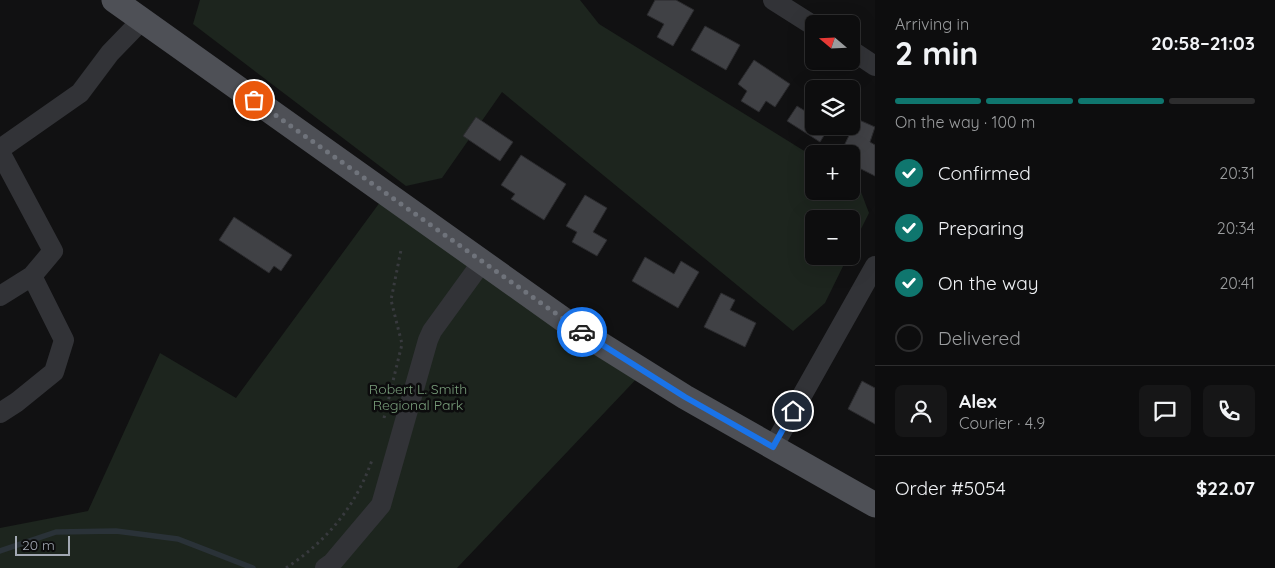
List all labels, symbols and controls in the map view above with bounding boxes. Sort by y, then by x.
text: Arriving in [895,14,969,34]
north arrow [805,15,860,70]
map controls [805,15,860,265]
text: 20:58–21:03 [1151,31,1255,55]
text: 2 min [895,33,978,73]
pin [233,79,275,121]
button: layers [805,80,860,135]
icon: bag [240,86,268,114]
text: On the way · 100 m [895,112,1035,132]
button: + [805,145,860,200]
icon: check [895,159,923,187]
text: Confirmed [938,161,1031,185]
text: 20:31 [1219,163,1255,183]
button: − [805,210,860,265]
icon: check [895,214,923,242]
text: Preparing [938,216,1024,240]
text: 20:34 [1217,218,1255,238]
icon: check [895,269,923,297]
text: On the way [938,271,1039,295]
text: 20:41 [1219,273,1255,293]
courier [557,307,607,357]
icon: car [568,318,596,346]
text: Delivered [938,326,1021,350]
park label: Robert L. Smith Regional Park [369,380,467,414]
button: person [895,385,947,437]
button: chat [1139,385,1191,437]
button: phone [1203,385,1255,437]
text: Alex [959,389,997,413]
pin [772,390,814,432]
icon: home [779,397,807,425]
text: Courier · 4.9 [959,413,1045,433]
text: Order #5054 [895,476,1006,500]
text: $22.07 [1196,476,1255,500]
scale bar [15,533,70,556]
text: 20 m [22,536,55,554]

